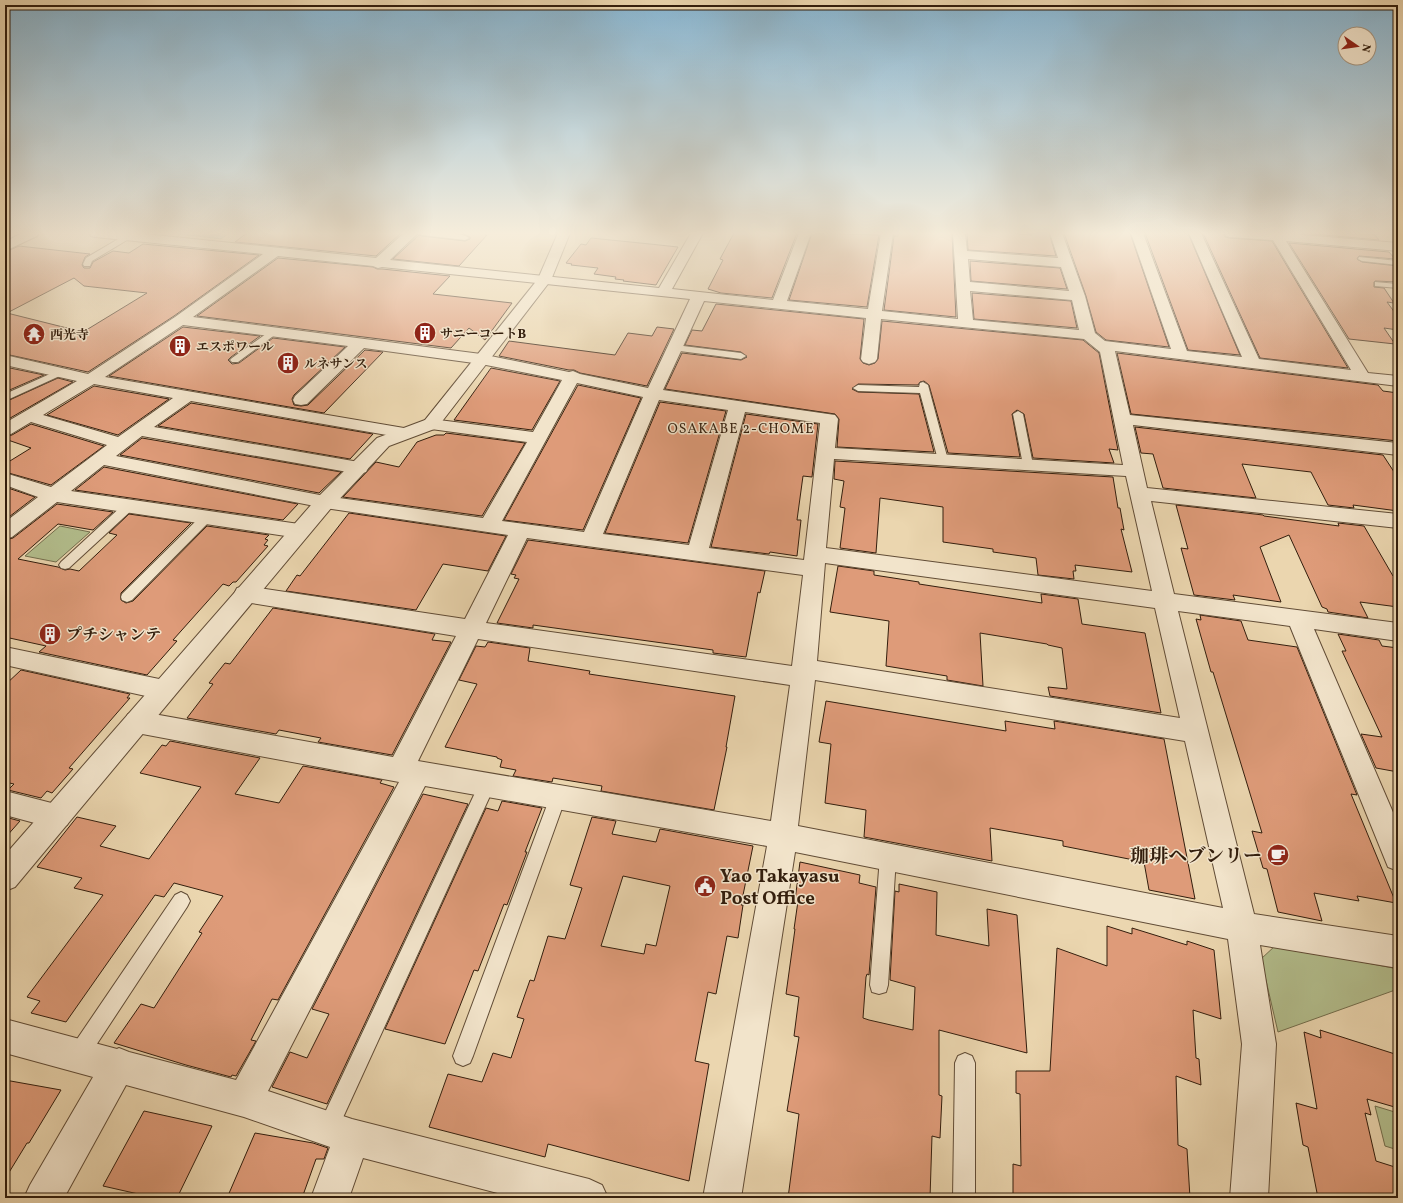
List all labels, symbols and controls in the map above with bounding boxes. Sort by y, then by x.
north arrow [1337,26,1377,66]
text: N [1357,42,1373,53]
building icon: サニーコートB [412,320,438,346]
temple icon: 西光寺 [21,321,47,347]
place label: サニーコートB [440,326,526,344]
place label: 西光寺 [50,327,89,345]
building icon: エスポワール [167,333,193,359]
place label: エスポワール [196,339,274,357]
building icon: ルネサンス [275,350,301,376]
place label: ルネサンス [304,356,368,374]
district label: OSAKABE 2-CHOME [667,420,815,439]
building icon: プチシャンテ [37,621,63,647]
place label: プチシャンテ [66,625,161,647]
cafe icon: 珈琲ヘブンリー [1265,842,1291,868]
place label: 珈琲ヘブンリー [1130,844,1262,870]
place label: Yao Takayasu Post Office [720,864,840,912]
public building icon: Yao Takayasu Post Office [692,873,718,899]

